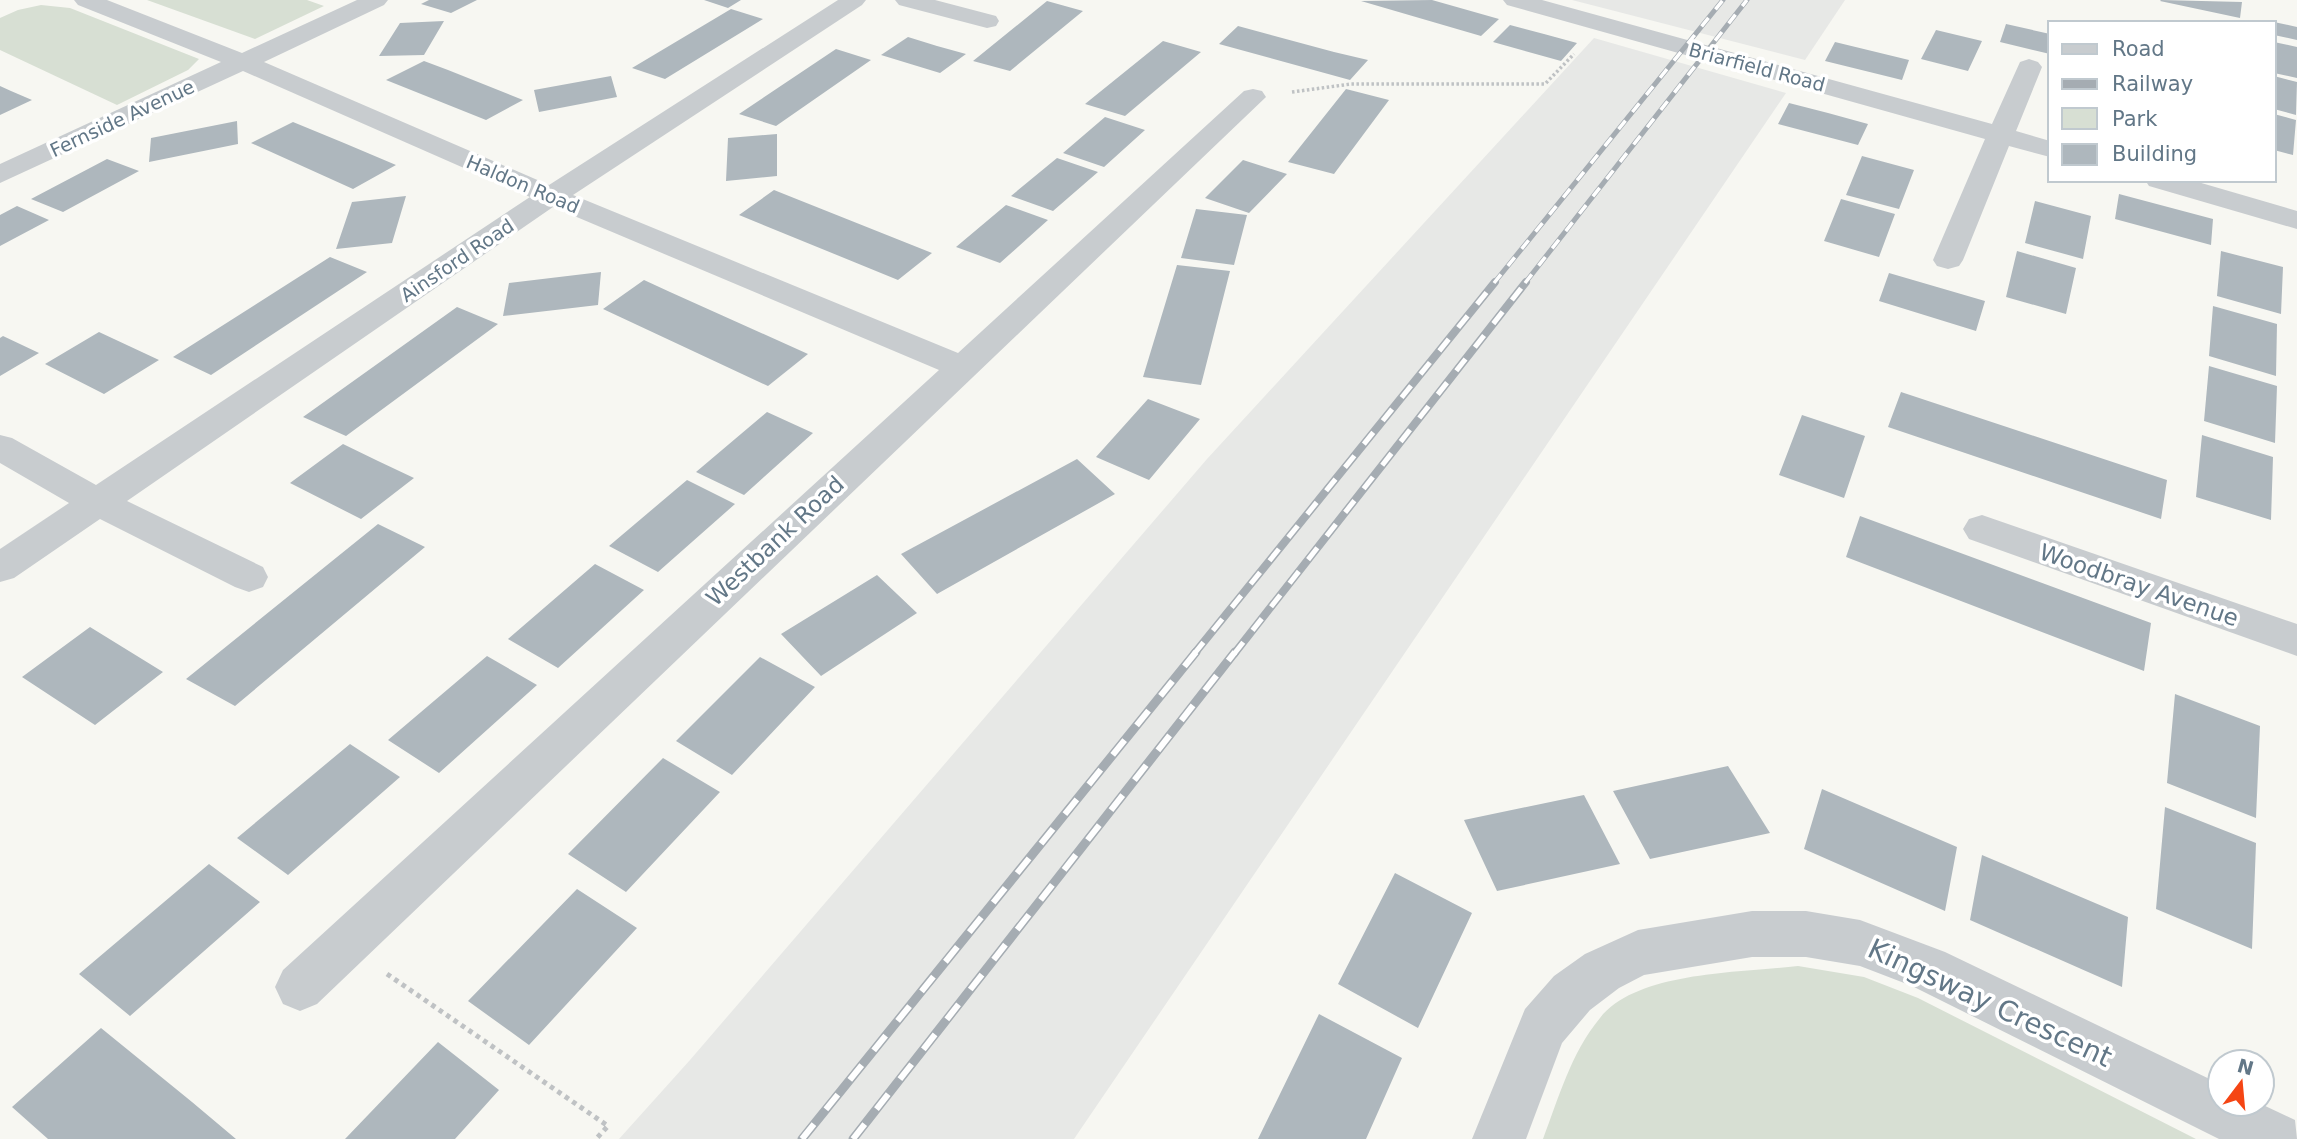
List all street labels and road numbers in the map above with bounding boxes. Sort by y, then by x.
street label: Briarfield Road [1686,38,1828,96]
street label: Fernside Avenue [46,75,198,161]
street label: Haldon Road [463,150,583,218]
street label: Ainsford Road [396,214,518,306]
street label: Westbank Road [701,471,849,611]
street label: Woodbray Avenue [2036,539,2242,631]
street label: Kingsway Crescent [1863,932,2117,1074]

